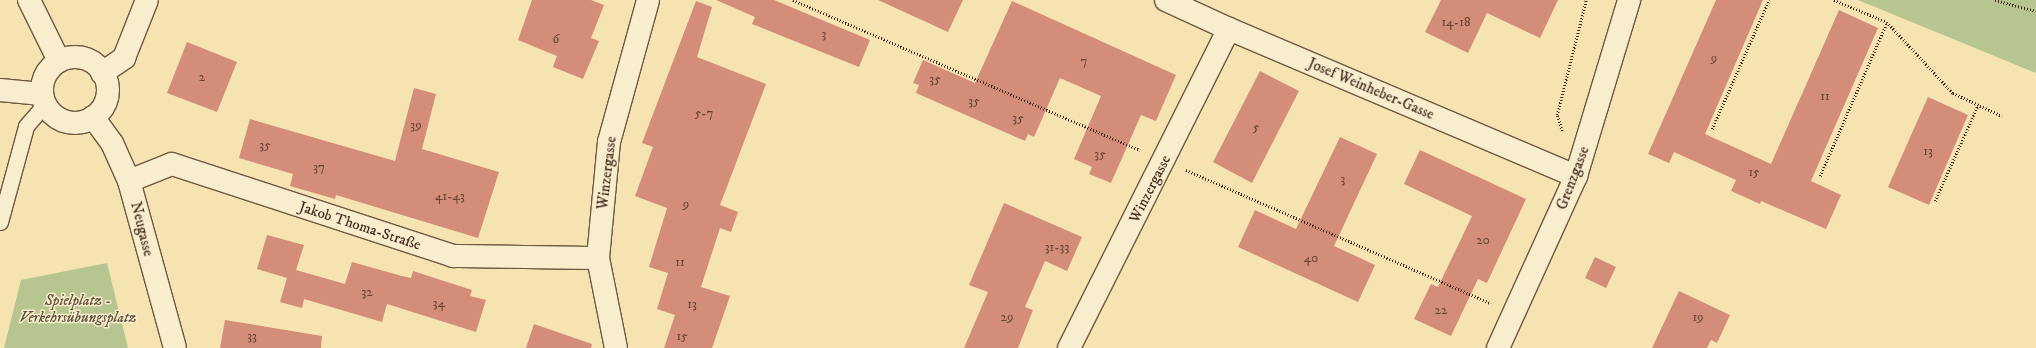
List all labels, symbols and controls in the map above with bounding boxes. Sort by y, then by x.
house number: 14-18 [1442,14,1470,30]
house number: 3 [822,26,826,42]
house number: 6 [553,31,559,47]
house number: 9 [1711,50,1717,66]
house number: 7 [1081,53,1087,69]
street label: Josef Weinheber-Gasse [1305,54,1437,124]
house number: 2 [199,69,205,85]
house number: 35 [929,71,941,87]
house number: 11 [1820,88,1830,104]
house number: 35 [968,93,980,109]
house number: 5-7 [695,105,713,121]
house number: 35 [1012,110,1024,126]
house number: 39 [410,117,422,133]
house number: 5 [1253,119,1259,135]
street label: Winzergasse [594,135,620,211]
house number: 35 [259,137,271,153]
house number: 13 [1923,143,1933,159]
street label: Grenzgasse [1553,144,1593,212]
house number: 35 [1094,146,1106,162]
street label: Winzergasse [1125,152,1175,226]
house number: 37 [313,159,325,175]
house number: 15 [1748,164,1760,180]
house number: 3 [1341,171,1345,187]
house number: 41-43 [435,188,465,204]
house number: 9 [683,196,689,212]
street label: Jakob Thoma-Straße [297,198,423,254]
street label: Neugasse [127,200,157,258]
house number: 20 [1476,232,1490,248]
house number: 31-33 [1045,239,1069,255]
house number: 40 [1304,250,1318,266]
house number: 11 [675,254,685,270]
house number: 32 [361,284,373,300]
park label: Spielplatz - Verkehrsübungsplatz [19,291,137,326]
house number: 34 [433,295,445,311]
house number: 13 [687,296,697,312]
house number: 22 [1435,302,1447,318]
house number: 29 [1001,309,1013,325]
house number: 19 [1692,309,1704,325]
house number: 33 [247,328,257,344]
house number: 15 [676,328,688,344]

